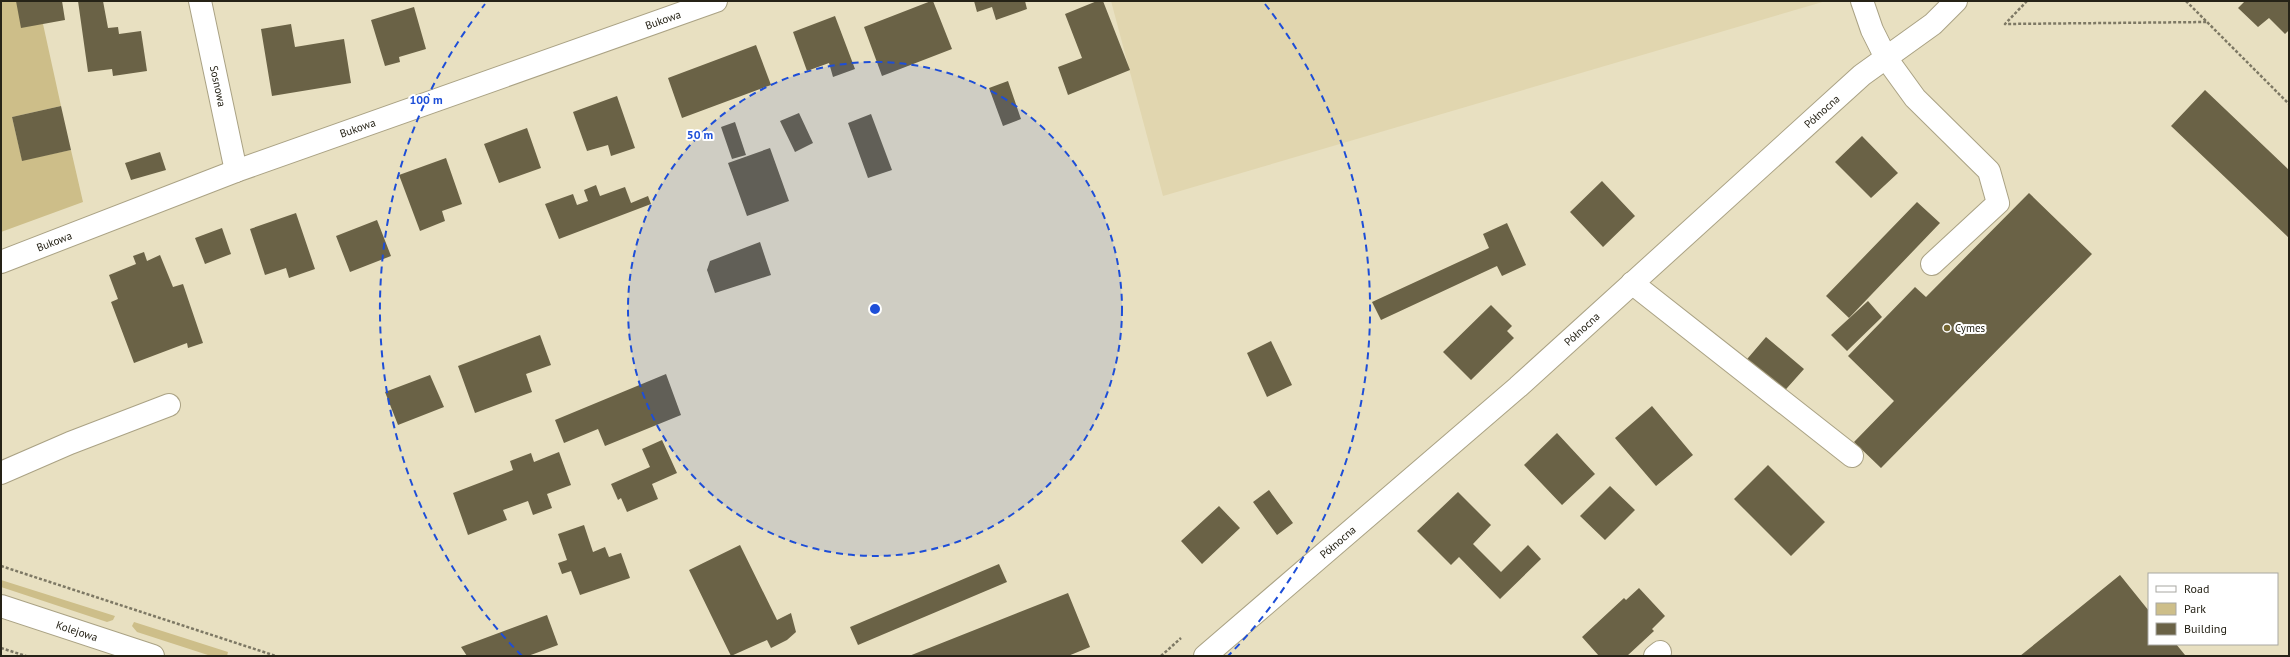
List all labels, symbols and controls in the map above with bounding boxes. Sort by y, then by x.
street label: Bukowa [643,7,683,33]
street label: Sosnowa [207,64,229,108]
text: 100 m [409,92,443,107]
street label: Północna [1801,92,1843,131]
street label: Bukowa [338,115,377,141]
text: 50 m [687,127,713,142]
street label: Bukowa [34,228,74,255]
centre of rings [868,302,882,316]
street label: Północna [1561,309,1603,349]
place label: Cymes [1955,321,1985,335]
marker: Cymes [1942,323,1952,333]
street label: Północna [1317,523,1359,561]
legend [2148,573,2278,645]
text: Road [2184,581,2209,596]
text: Park [2184,601,2206,616]
street label: Kolejowa [54,618,100,644]
text: Building [2184,621,2227,636]

